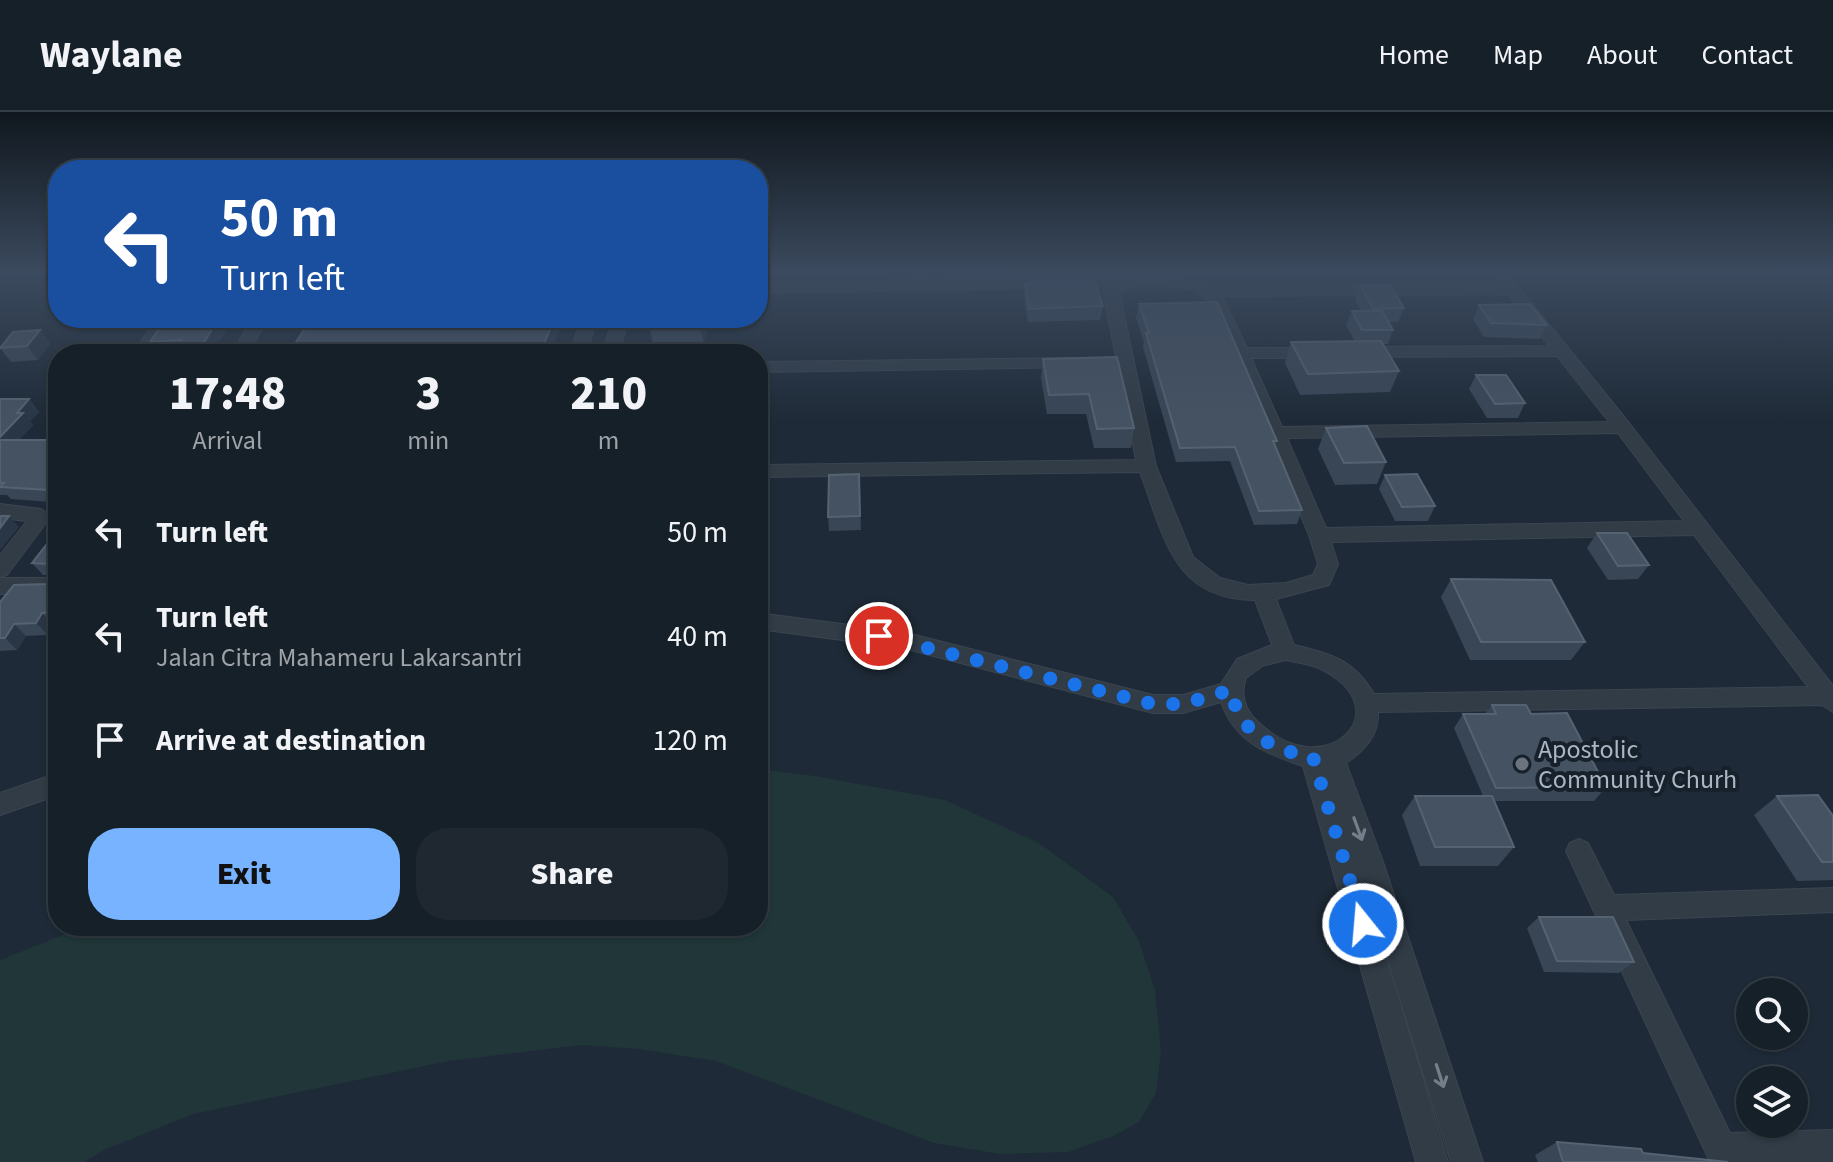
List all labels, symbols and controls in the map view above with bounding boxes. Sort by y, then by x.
text: Waylane [40,28,183,82]
text: Home [1378,35,1449,75]
text: Map [1493,35,1543,75]
text: About [1587,35,1658,75]
text: Contact [1702,35,1793,75]
text: 50 m [220,179,338,258]
icon: left [88,192,192,296]
text: Turn left [220,253,345,304]
text: 17:48 [169,360,286,428]
text: 3 [415,360,441,428]
text: 210 [570,360,647,428]
text: Arrival [193,422,263,459]
text: min [407,422,449,459]
text: m [598,422,619,459]
icon: left [88,510,132,554]
text: Turn left [156,511,268,554]
text: 50 m [667,511,728,554]
text: Turn left [156,596,268,639]
pin [845,602,913,670]
icon: left [88,614,132,658]
icon: arrive [857,614,901,658]
text: 40 m [667,615,728,658]
text: Jalan Citra Mahameru Lakarsantri [156,639,522,676]
icon: arrive [88,718,132,762]
text: Arrive at destination [156,719,426,762]
text: 120 m [652,719,728,762]
place label: Apostolic Community Churh [1538,731,1737,798]
marker: Apostolic Community Churh [1513,755,1531,773]
one-way arrow [1352,816,1366,841]
button: Exit [88,828,400,920]
button: Share [416,828,728,920]
position arrow [1321,882,1405,966]
map controls [1736,978,1808,1138]
button: search [1736,978,1808,1050]
one-way arrow [1433,1063,1448,1088]
button: layers [1736,1066,1808,1138]

